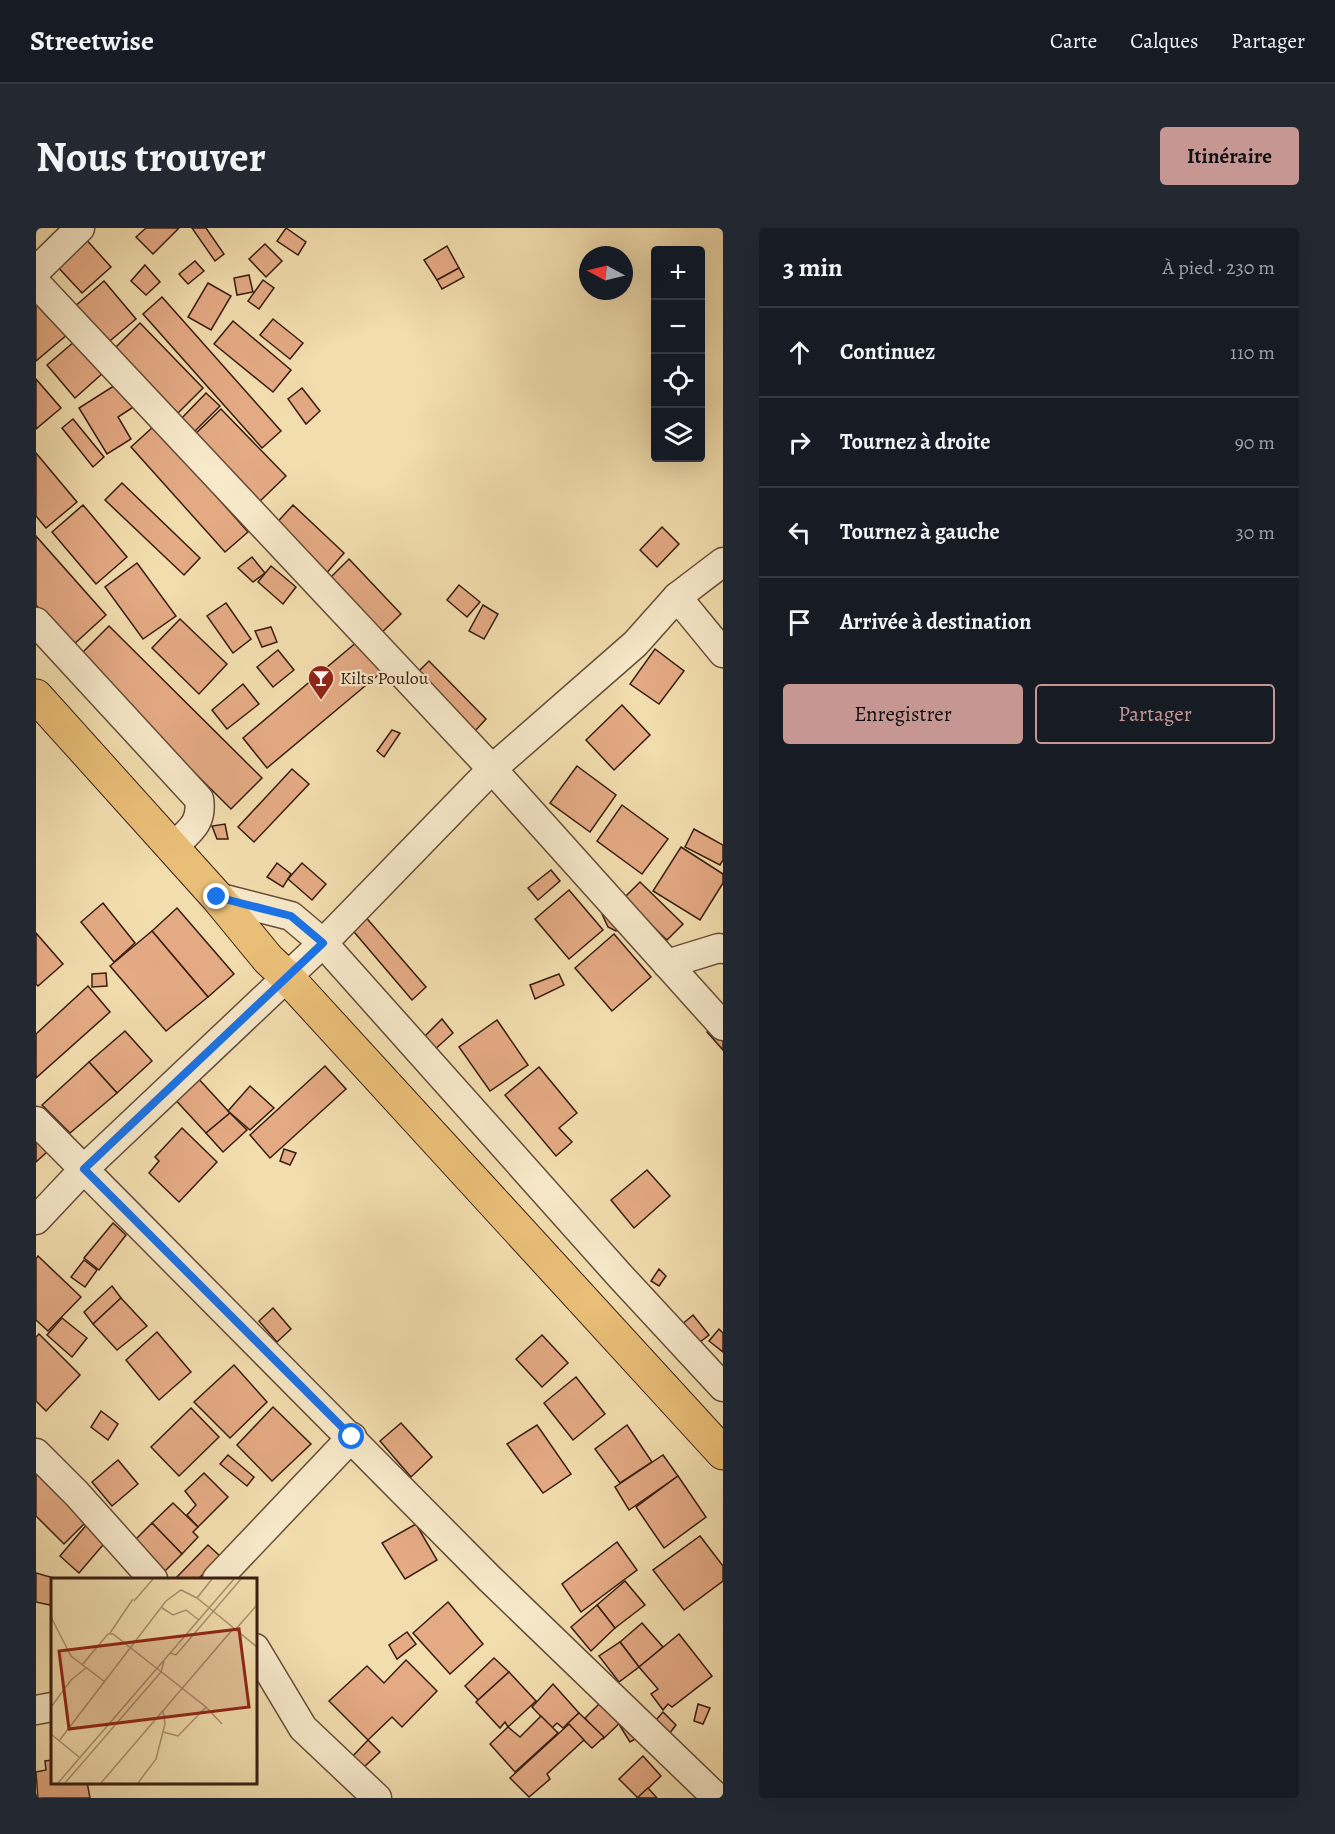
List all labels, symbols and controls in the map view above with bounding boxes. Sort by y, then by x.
text: Streetwise [30,22,154,60]
text: Carte [1050,27,1097,55]
text: Calques [1130,27,1198,55]
text: Partager [1231,27,1305,55]
button: Itinéraire [1160,127,1299,185]
text: Nous trouver [36,128,266,185]
north arrow [579,246,633,300]
map controls [651,246,705,462]
button: + [651,246,705,300]
text: 3 min [783,250,843,285]
text: À pied · 230 m [1163,254,1275,281]
button: − [651,300,705,354]
icon: ahead [783,336,816,369]
text: Continuez [840,337,935,367]
text: 110 m [1230,339,1275,366]
button: locate [651,354,705,408]
button: layers [651,408,705,462]
icon: right [783,426,816,459]
text: Tournez à droite [840,427,991,457]
text: 90 m [1235,429,1275,456]
icon: left [783,516,816,549]
text: Tournez à gauche [840,517,1000,547]
text: 30 m [1235,519,1275,546]
icon: arrive [783,606,816,639]
text: Arrivée à destination [840,607,1031,637]
bar icon: Kilts Poulou [306,663,336,701]
place label: Kilts Poulou [340,666,429,690]
button: Enregistrer [783,684,1023,744]
button: Partager [1035,684,1275,744]
route end [203,883,229,909]
route start [338,1423,364,1449]
inset map [51,1578,256,1783]

